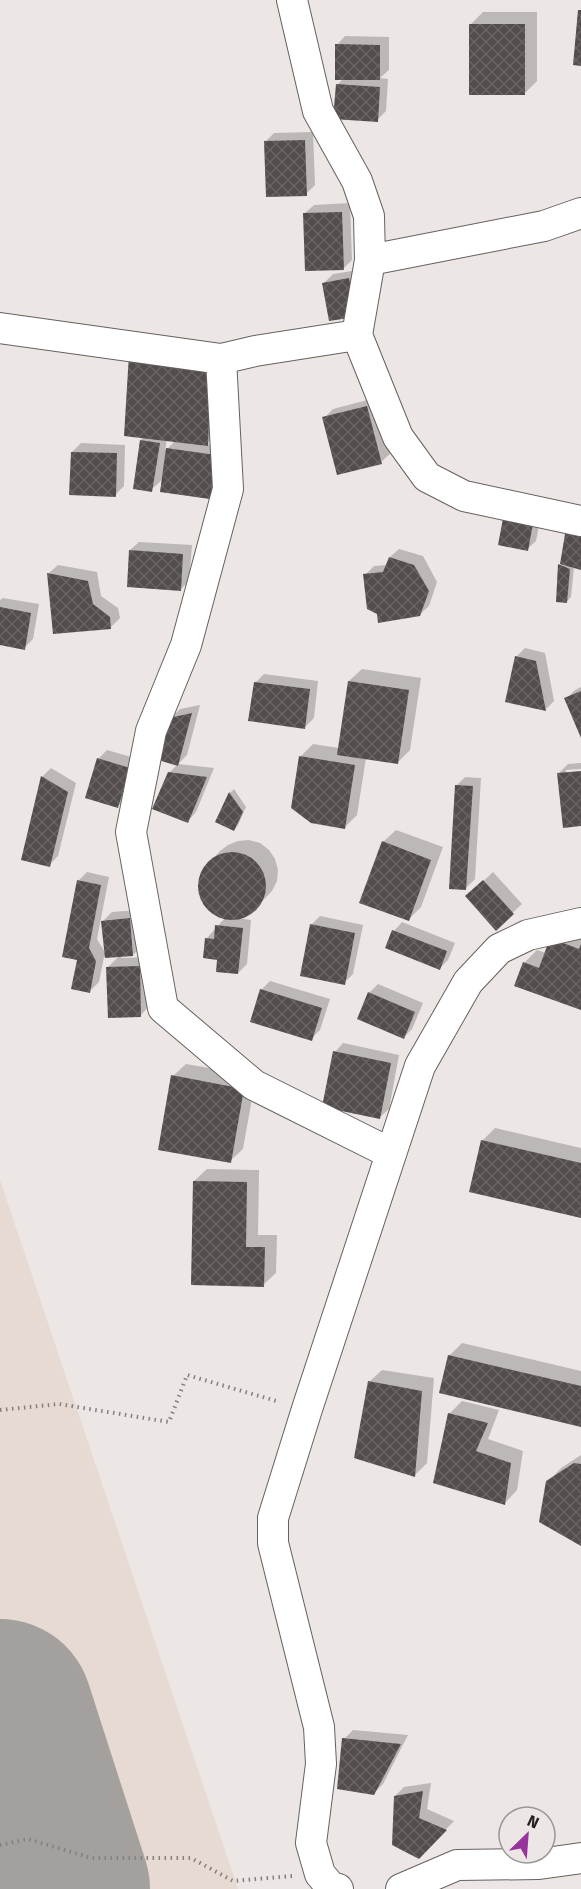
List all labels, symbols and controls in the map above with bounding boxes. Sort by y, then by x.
north arrow [497,1805,557,1865]
text: N [524,1811,542,1833]

